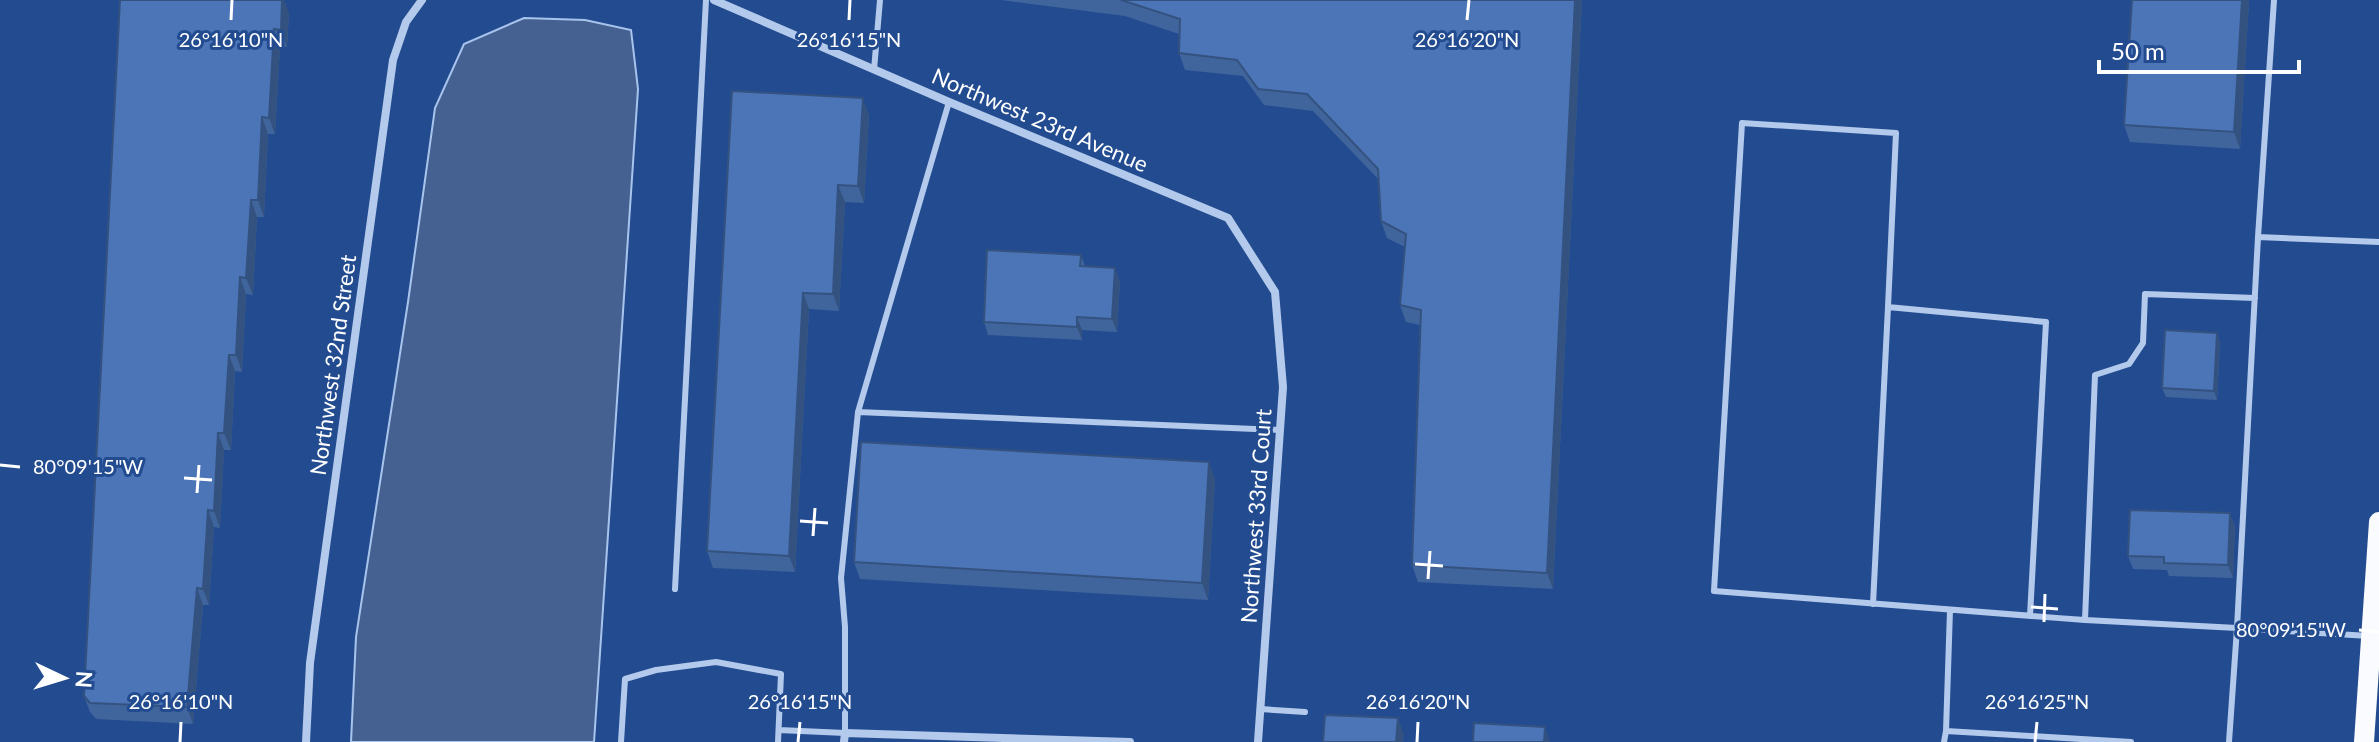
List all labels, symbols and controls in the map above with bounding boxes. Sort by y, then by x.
scale bar [2099,24,2299,74]
text: 26°16'10"N [179,27,283,51]
text: 26°16'15"N [797,27,901,51]
text: 26°16'20"N [1415,27,1519,51]
text: 50 m [2111,36,2165,65]
street label: Northwest 23rd Avenue [928,62,1152,177]
street label: Northwest 32nd Street [304,253,361,477]
street label: Northwest 33rd Court [1235,408,1276,624]
text: 80°09'15"W [33,454,143,478]
text: 80°09'15"W [2236,617,2346,641]
north arrow [24,638,104,718]
text: N [70,670,99,689]
text: 26°16'10"N [129,689,233,713]
text: 26°16'15"N [748,689,852,713]
text: 26°16'20"N [1366,689,1470,713]
text: 26°16'25"N [1985,689,2089,713]

